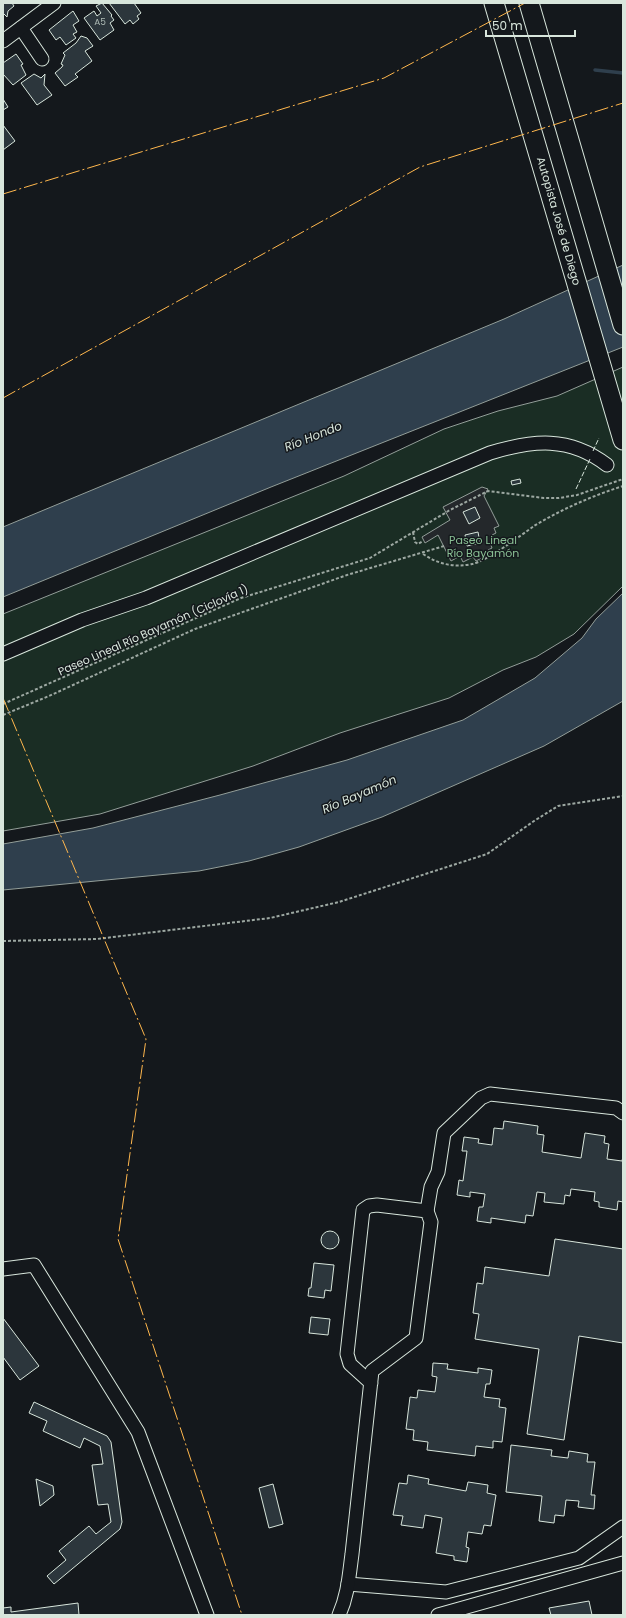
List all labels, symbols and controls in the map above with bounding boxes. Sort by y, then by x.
scale bar [486,12,575,38]
house number: A5 [94,16,106,28]
text: 50 m [492,17,523,34]
street label: Autopista José de Diego [533,155,585,287]
water label: Río Hondo [282,417,345,455]
park label: Paseo Lineal Río Bayamón [447,532,519,561]
street label: Paseo Lineal Río Bayamón (Ciclovía 1) [55,581,251,679]
water label: Río Bayamón [319,771,399,817]

